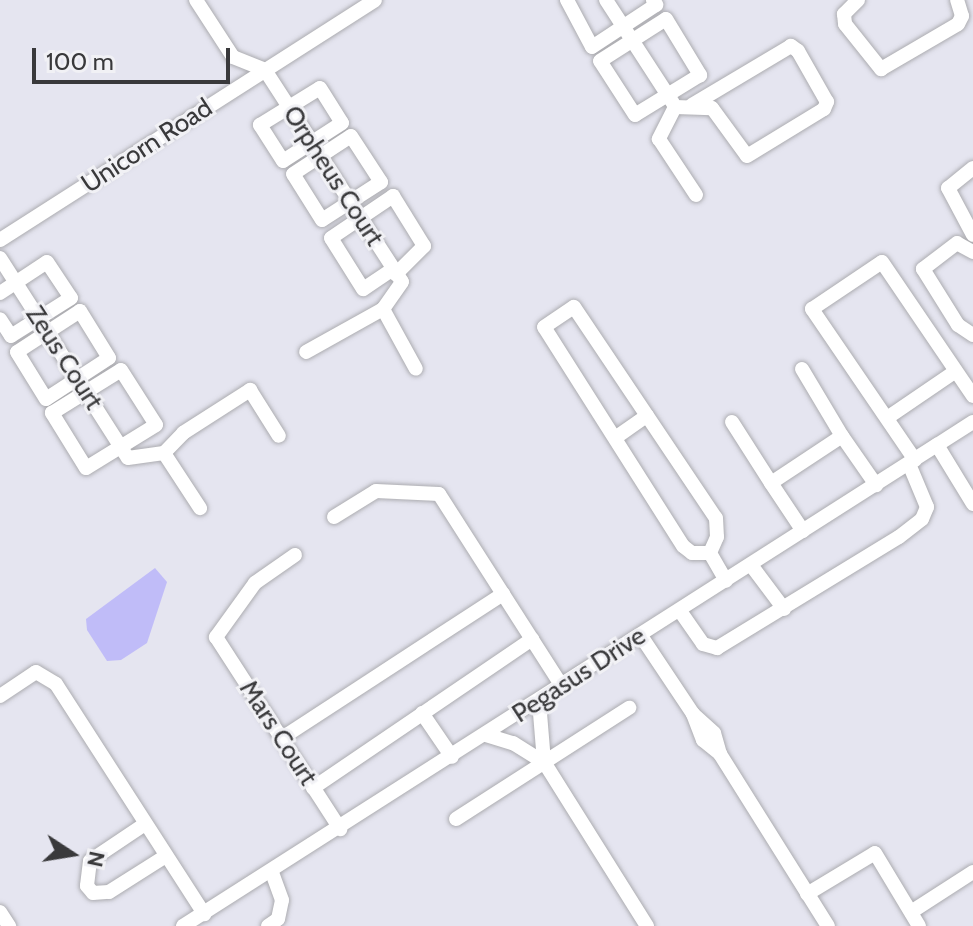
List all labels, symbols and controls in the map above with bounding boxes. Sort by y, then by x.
scale bar [36,32,234,82]
text: 100 m [46,47,114,76]
street label: Unicorn Road [76,92,218,200]
street label: Orpheus Court [276,100,390,252]
street label: Zeus Court [19,300,109,416]
street label: Pegasus Drive [507,620,651,730]
street label: Mars Court [233,675,323,791]
north arrow [32,814,112,894]
text: N [81,849,111,870]

